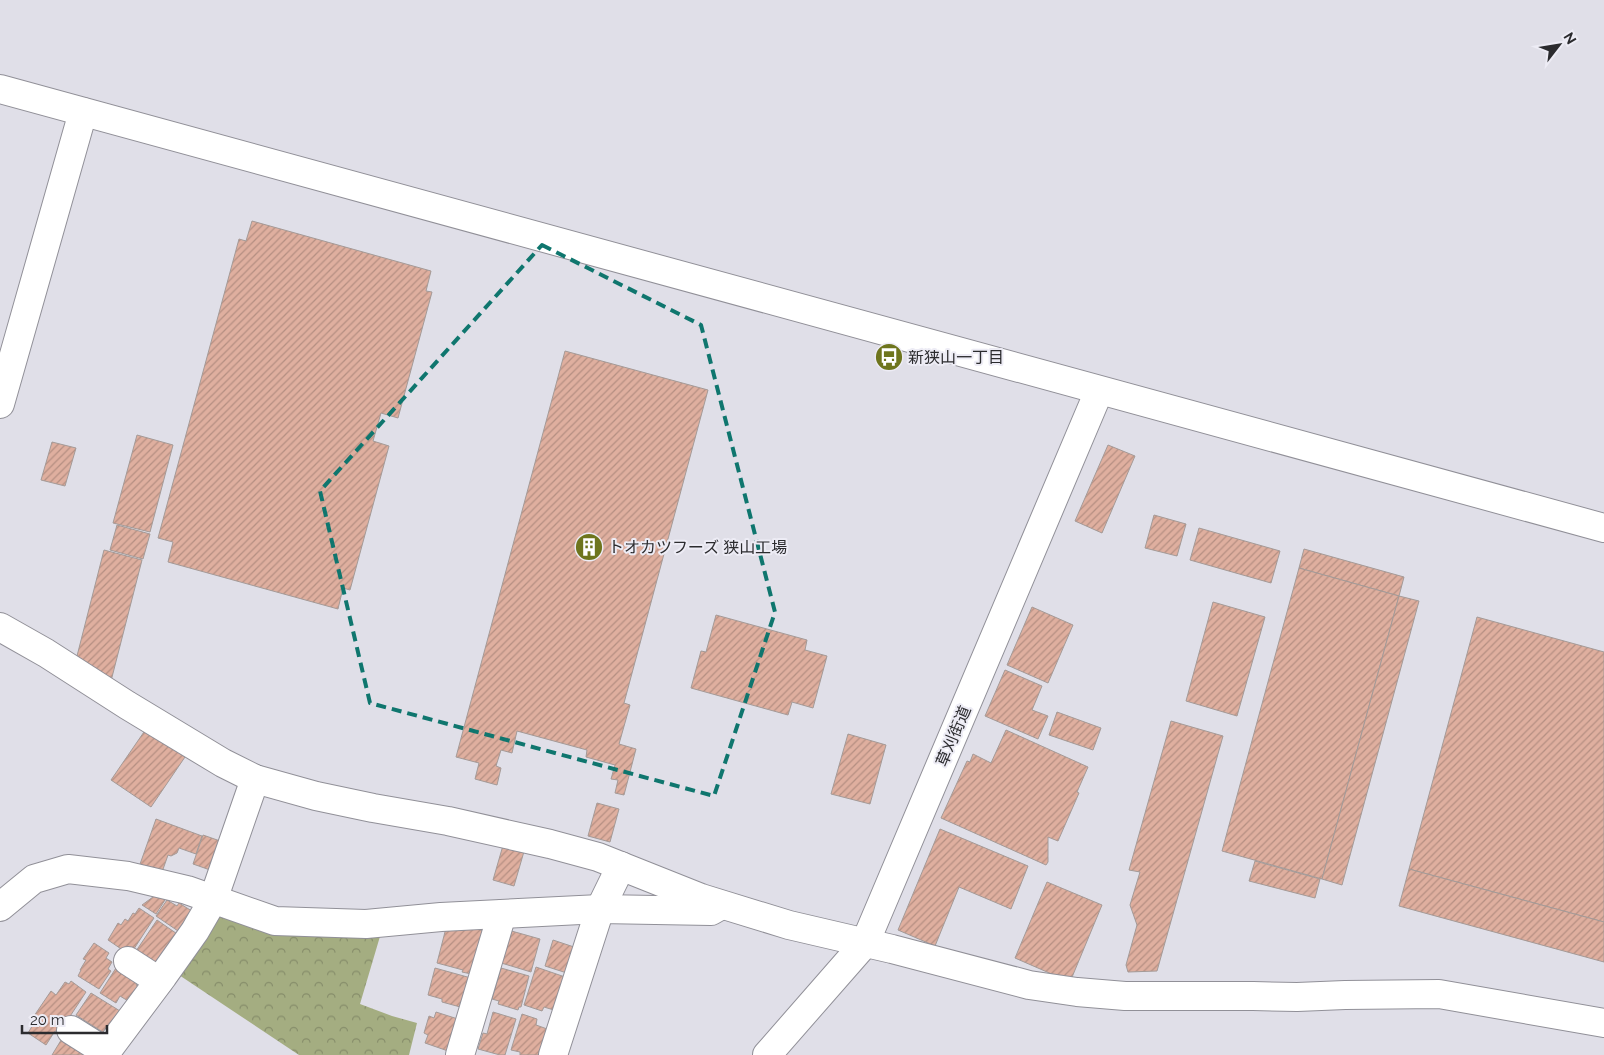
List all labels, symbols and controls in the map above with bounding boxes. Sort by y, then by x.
north arrow [1534,20,1584,70]
text: N [1561,30,1580,47]
bus stop icon: 新狭山一丁目 [874,342,904,372]
place label: 新狭山一丁目 [908,348,1004,367]
building icon: トオカツフーズ 狭山工場 [574,532,604,562]
place label: トオカツフーズ 狭山工場 [608,538,787,557]
street label: 草刈街道 [932,703,975,769]
scale bar [22,1002,108,1034]
text: 20 m [30,1011,65,1029]

